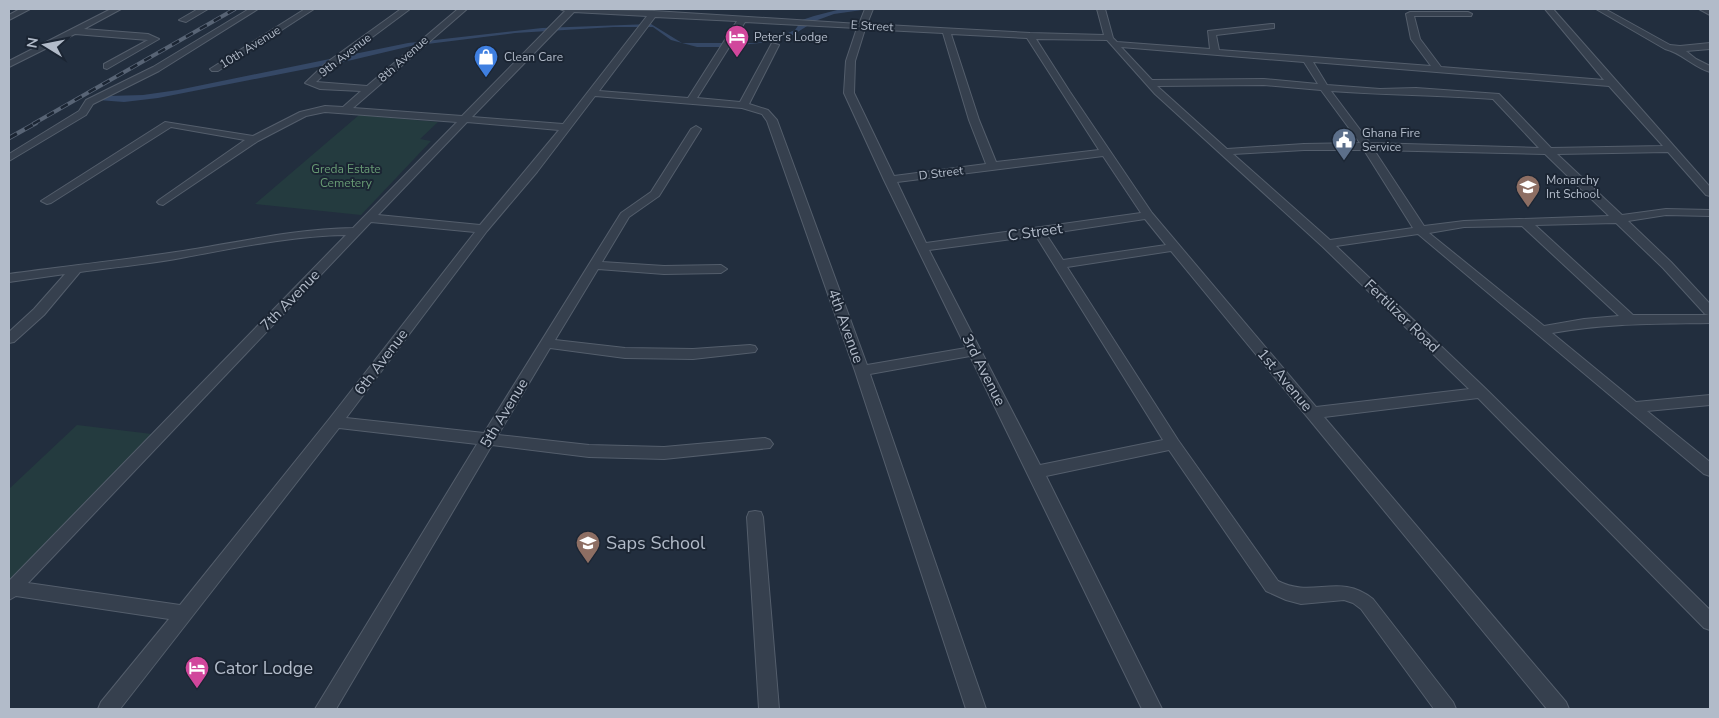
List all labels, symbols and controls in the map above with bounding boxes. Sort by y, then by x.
street label: E Street [850,17,895,35]
north arrow [20,20,70,70]
street label: 10th Avenue [216,22,284,72]
hotel icon: Peter's Lodge [724,24,750,58]
place label: Peter's Lodge [754,29,828,45]
street label: 9th Avenue [316,30,374,80]
street label: 8th Avenue [375,32,431,86]
text: N [22,36,43,50]
shop icon: Clean Care [473,44,499,78]
place label: Clean Care [504,49,563,65]
place label: Ghana Fire Service [1362,125,1420,155]
public building icon: Ghana Fire Service [1331,127,1357,161]
park label: Greda Estate Cemetery [311,161,381,191]
street label: D Street [918,162,965,184]
place label: Monarchy Int School [1546,172,1600,202]
school or university icon: Monarchy Int School [1515,174,1541,208]
street label: C Street [1006,218,1064,246]
street label: 7th Avenue [256,265,324,335]
street label: Fertilizer Road [1360,275,1444,357]
street label: 4th Avenue [823,286,869,366]
street label: 6th Avenue [350,325,412,399]
street label: 3rd Avenue [957,331,1011,409]
street label: 1st Avenue [1253,344,1317,416]
street label: 5th Avenue [475,375,533,451]
school or university icon: Saps School [575,530,601,564]
place label: Saps School [606,531,706,555]
hotel icon: Cator Lodge [184,655,210,689]
place label: Cator Lodge [214,656,313,680]

